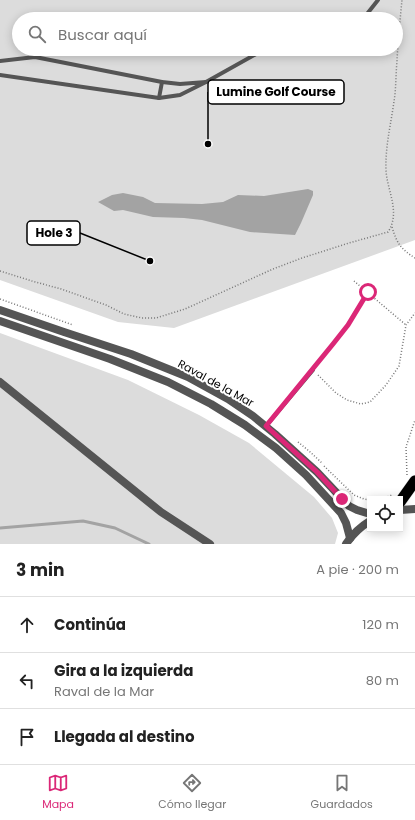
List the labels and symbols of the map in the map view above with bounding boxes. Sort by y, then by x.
callout: Lumine Golf Course [208,80,344,104]
text: Lumine Golf Course [216,83,336,100]
callout: Hole 3 [27,221,80,245]
text: Hole 3 [35,224,73,241]
route start [359,283,377,301]
street label: Raval de la Mar [175,355,257,411]
route end [333,490,351,508]

